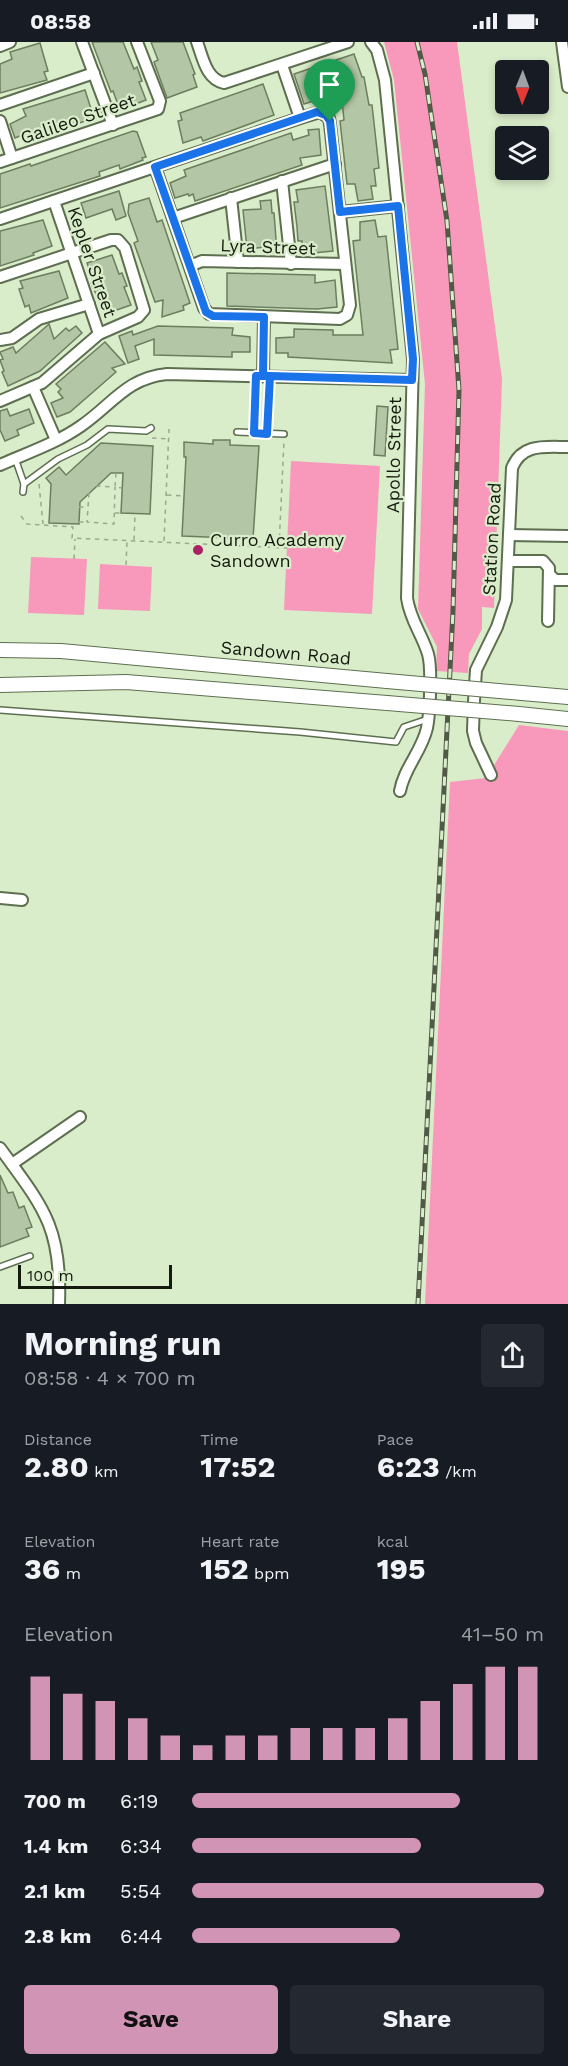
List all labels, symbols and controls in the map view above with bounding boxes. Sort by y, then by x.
text: 08:58 [30,9,91,34]
pin [304,59,355,121]
north arrow [495,60,549,114]
map controls [495,60,549,180]
icon: arrive [313,68,346,101]
street label: Galileo Street [17,89,139,148]
button: layers [495,126,549,180]
street label: Kepler Street [64,204,121,320]
street label: Lyra Street [220,234,317,259]
street label: Apollo Street [382,396,405,513]
street label: Station Road [478,482,505,596]
place label: Curro Academy Sandown [210,529,345,571]
marker: Curro Academy Sandown [191,543,205,557]
street label: Sandown Road [220,636,352,669]
scale bar [18,1262,172,1290]
text: 100 m [27,1266,74,1285]
text: Morning run [24,1324,221,1363]
button: share [481,1324,544,1387]
text: 08:58 · 4 × 700 m [24,1366,196,1390]
text: Distance [24,1430,92,1449]
text: Time [200,1430,238,1449]
text: Pace [377,1430,414,1449]
text: 2.80 [24,1449,89,1484]
text: 17:52 [200,1449,275,1484]
text: 6:23 [377,1449,440,1484]
text: km [89,1462,119,1481]
text: /km [440,1462,477,1481]
text: Elevation [24,1532,95,1551]
text: Heart rate [200,1532,279,1551]
text: kcal [377,1532,408,1551]
text: 36 [24,1551,60,1586]
text: 152 [200,1551,249,1586]
text: 195 [377,1551,425,1586]
text: m [60,1564,81,1583]
text: bpm [249,1564,289,1583]
text: Elevation [24,1622,113,1646]
text: 41–50 m [461,1622,544,1646]
text: 700 m [24,1789,86,1813]
text: 6:19 [120,1789,158,1813]
text: 1.4 km [24,1834,88,1858]
text: 6:34 [120,1834,162,1858]
text: 2.1 km [24,1879,85,1903]
text: 5:54 [120,1879,161,1903]
text: 2.8 km [24,1924,91,1948]
text: 6:44 [120,1924,163,1948]
button: Save [24,1985,278,2054]
button: Share [290,1985,544,2054]

